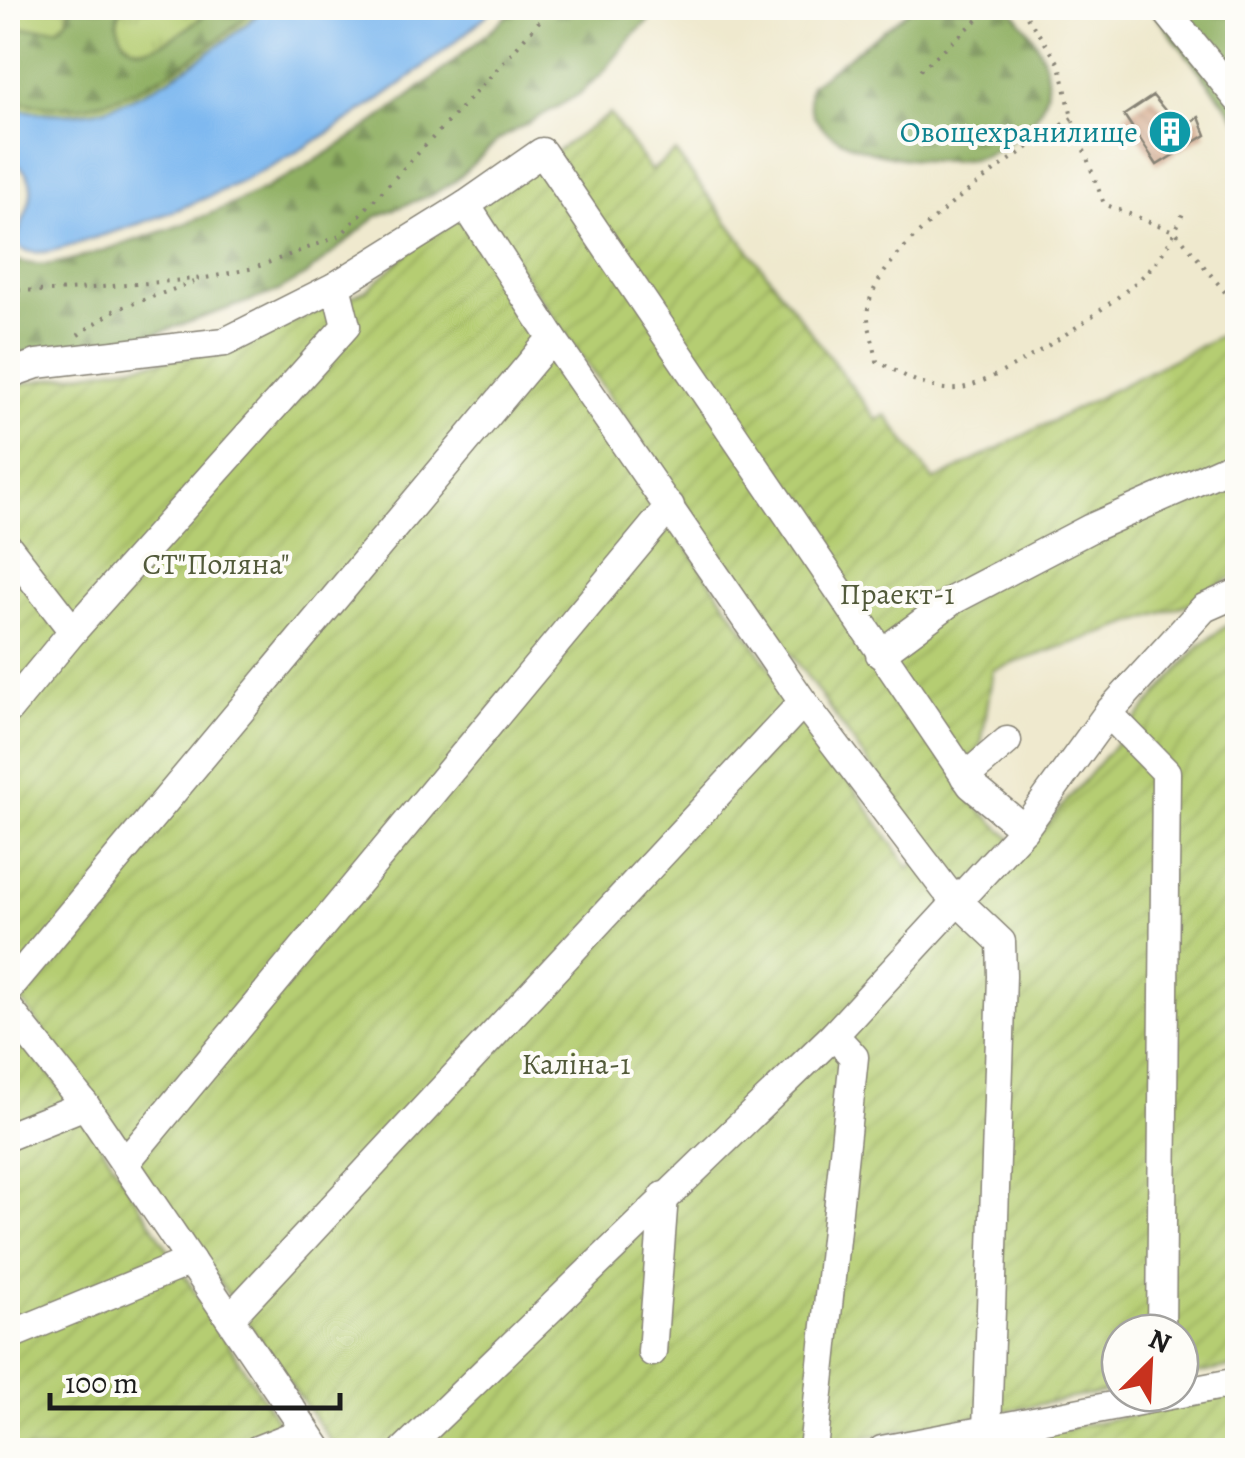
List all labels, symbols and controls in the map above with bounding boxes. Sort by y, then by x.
building icon: Овощехранилище [1147,109,1193,155]
place label: Овощехранилище [900,112,1138,152]
park label: СТ"Поляна" [142,544,290,584]
park label: Праект-1 [839,574,955,614]
park label: Каліна-1 [522,1044,631,1084]
north arrow [1100,1313,1200,1413]
text: N [1143,1320,1177,1363]
scale bar [50,1348,340,1410]
text: 100 m [65,1363,138,1403]

